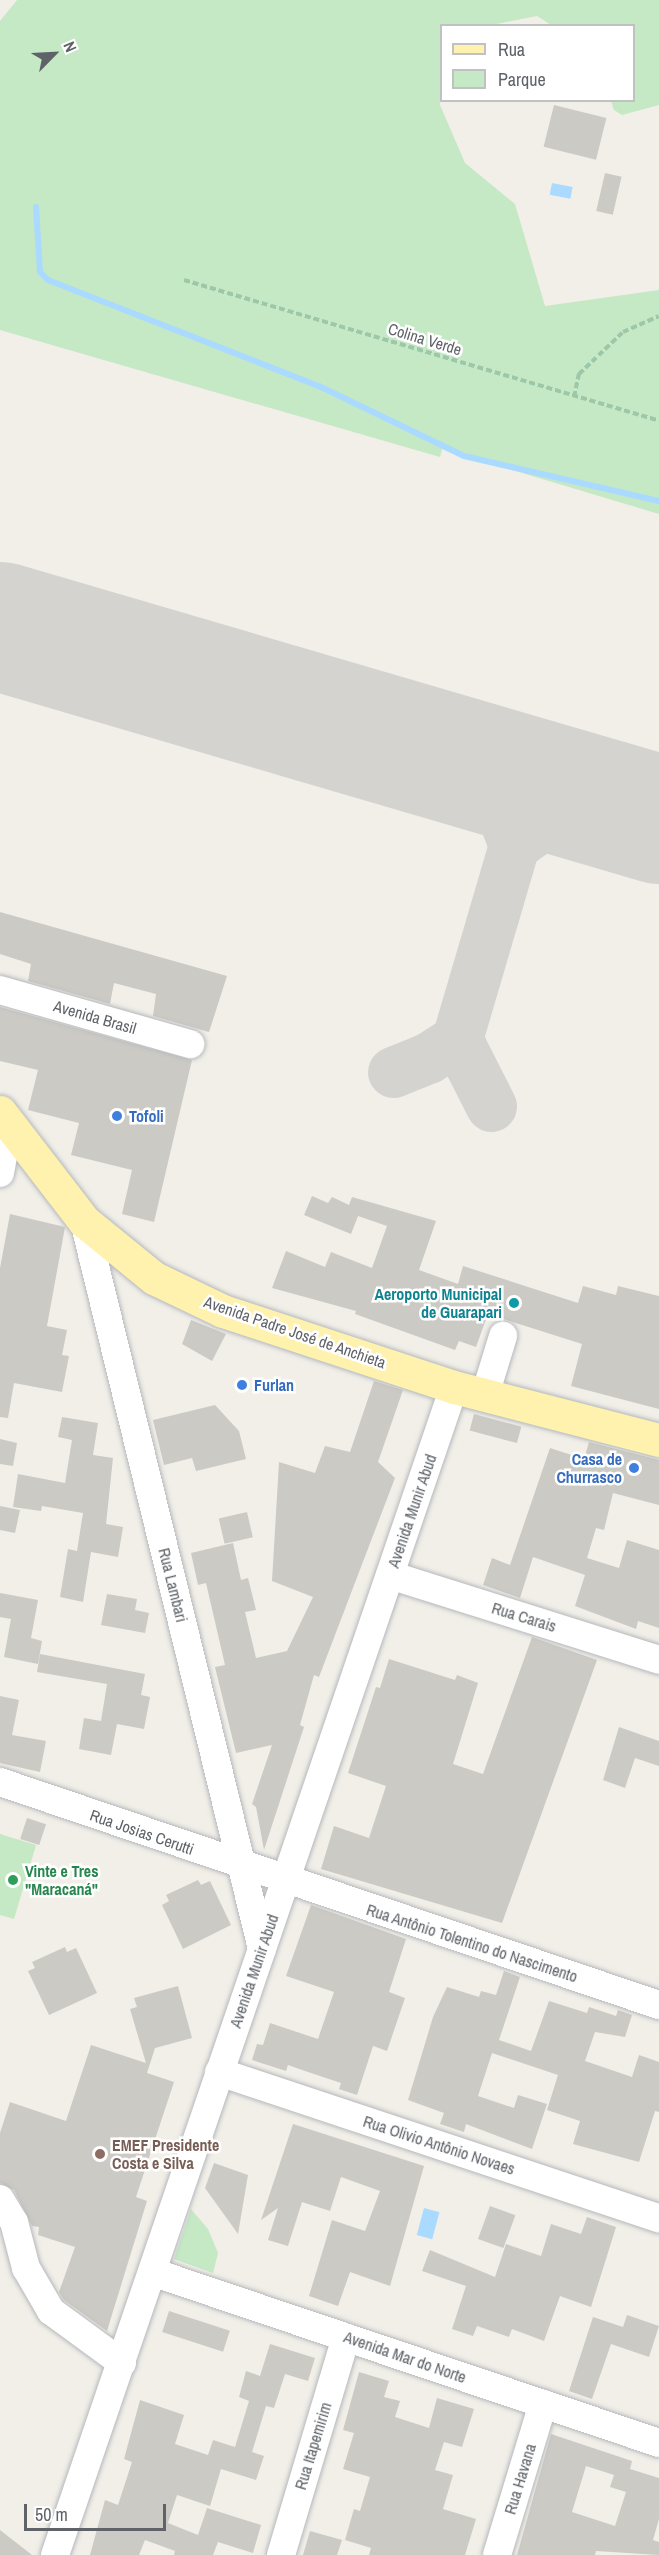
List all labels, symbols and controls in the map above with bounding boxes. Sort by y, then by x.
north arrow [24,24,84,84]
legend [440,24,635,102]
text: Rua [498,37,525,62]
text: N [58,38,82,55]
text: Parque [498,67,546,92]
street label: Colina Verde [386,319,464,359]
street label: Avenida Brasil [51,996,139,1038]
place label: Tofoli [129,1106,164,1126]
marker: Tofoli [110,1109,124,1123]
place label: Aeroporto Municipal de Guarapari [374,1284,502,1322]
street label: Avenida Padre José de Anchieta [201,1292,389,1372]
marker: Aeroporto Municipal de Guarapari [507,1296,521,1310]
place label: Furlan [254,1375,294,1395]
marker: Furlan [235,1378,249,1392]
place label: Casa de Churrasco [556,1449,622,1487]
street label: Avenida Munir Abud [383,1451,441,1571]
marker: Casa de Churrasco [627,1461,641,1475]
street label: Rua Lambari [155,1546,191,1624]
street label: Rua Carais [489,1598,559,1636]
street label: Rua Josias Cerutti [88,1805,196,1859]
place label: Vinte e Tres "Maracaná" [25,1861,98,1899]
marker: Vinte e Tres "Maracaná" [6,1873,20,1887]
street label: Rua Antônio Tolentino do Nascimento [364,1900,580,1986]
street label: Avenida Munir Abud [225,1911,283,2031]
street label: Rua Olivio Antônio Novaes [360,2111,518,2179]
place label: EMEF Presidente Costa e Silva [112,2135,219,2173]
marker: EMEF Presidente Costa e Silva [93,2147,107,2161]
street label: Avenida Mar do Norte [341,2327,469,2387]
street label: Rua Itapemirim [291,2400,335,2492]
street label: Rua Havana [500,2441,540,2517]
scale bar [27,2492,170,2530]
text: 50 m [35,2502,68,2527]

